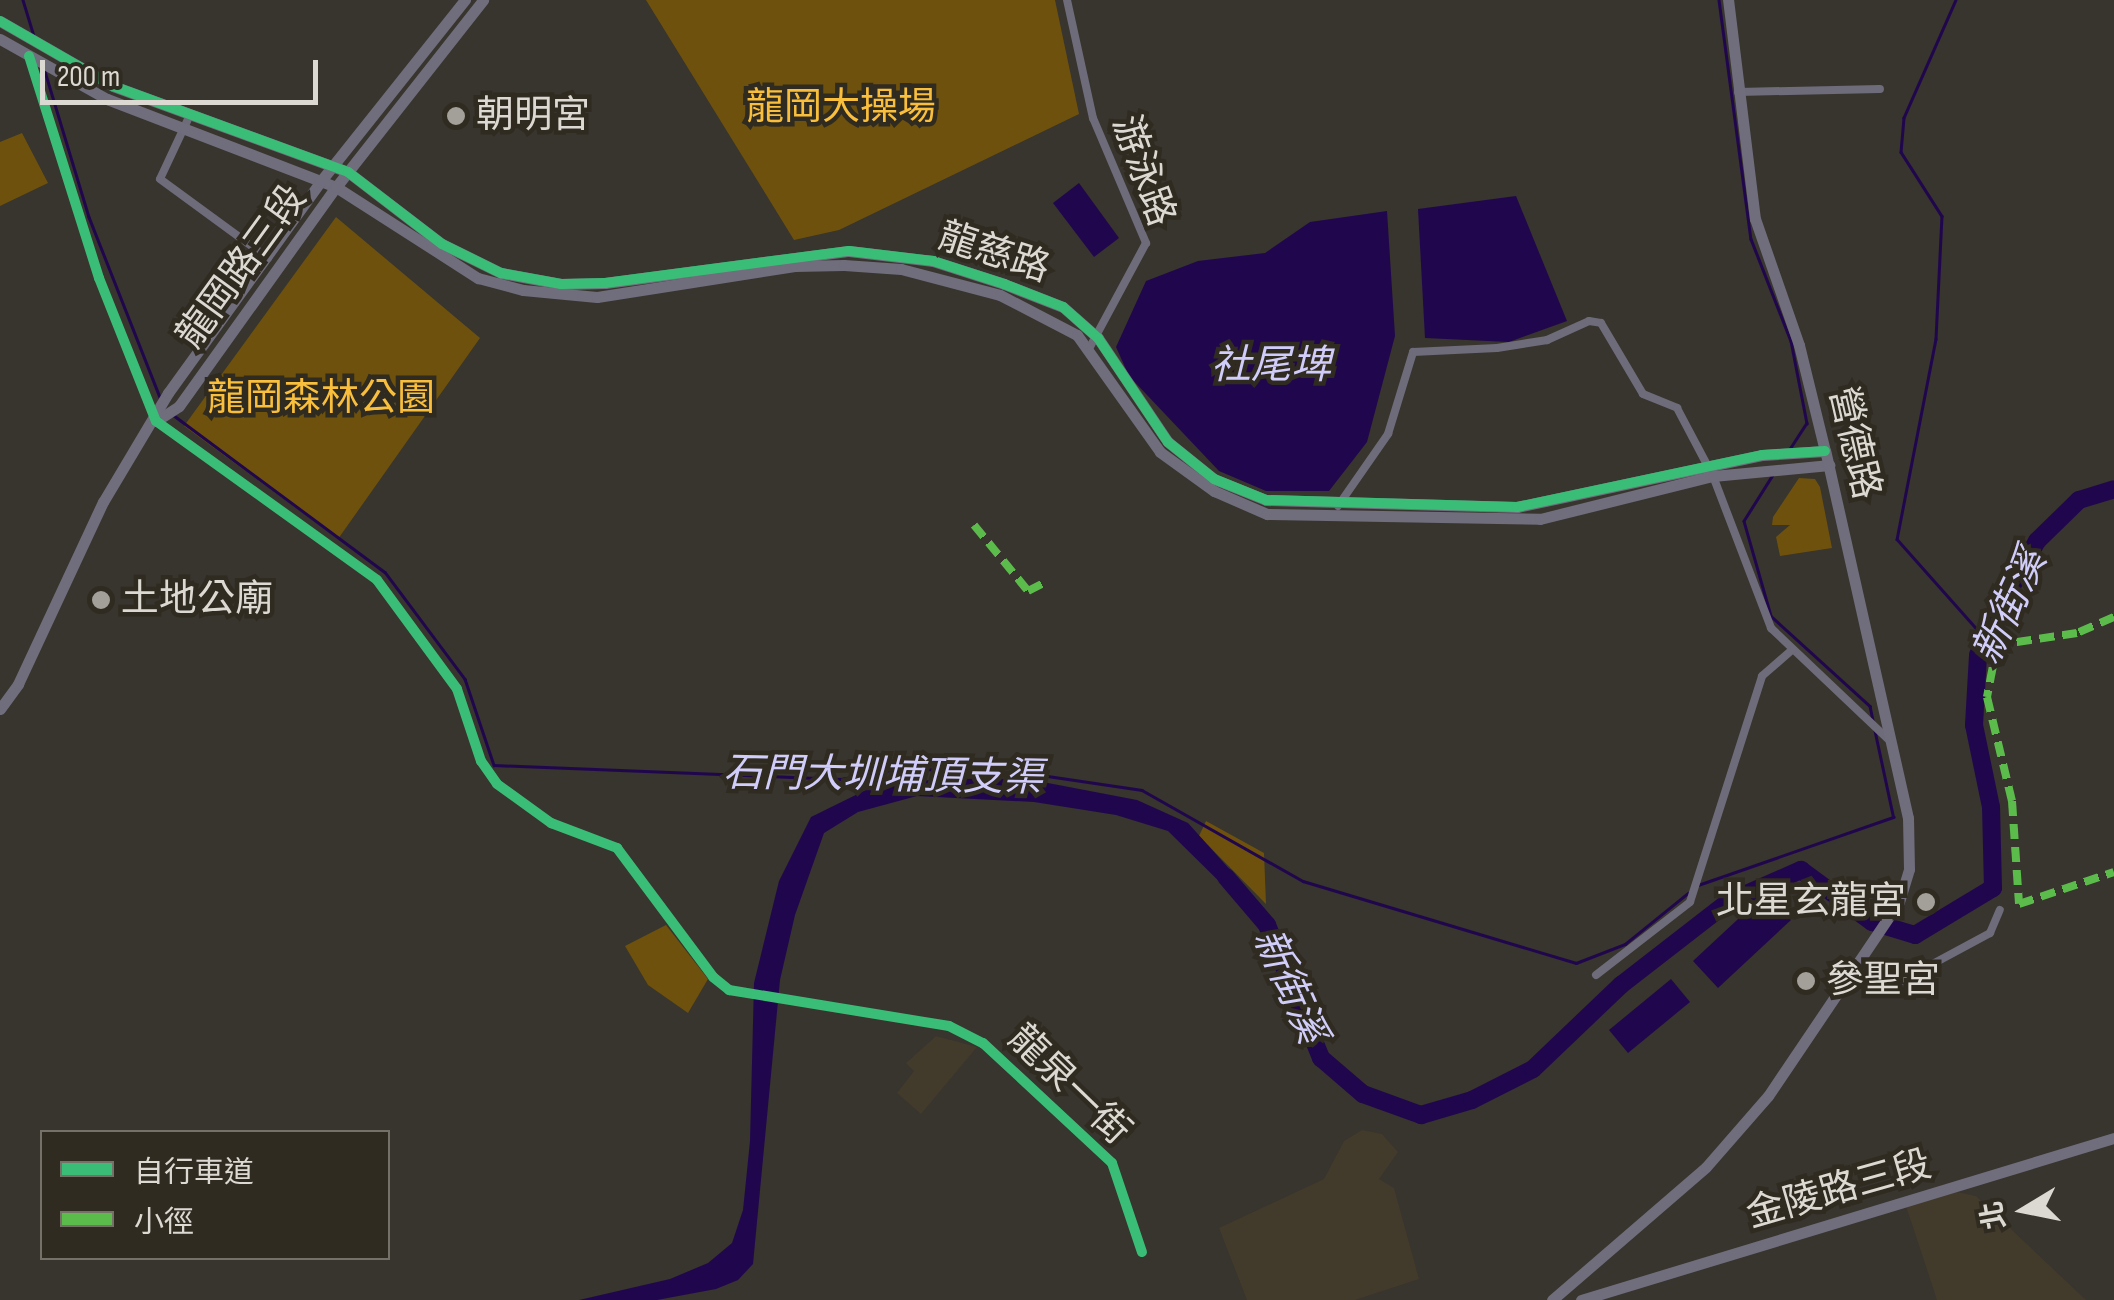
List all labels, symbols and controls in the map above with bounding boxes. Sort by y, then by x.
scale bar [45,40,322,102]
text: 200 m [57,59,120,95]
park label: 龍岡大操場 [746,85,936,131]
place label: 朝明宮 [476,93,590,139]
marker: 朝明宮 [445,105,467,127]
street label: 游泳路 [1102,110,1184,232]
street label: 龍岡路三段 [168,177,316,357]
street label: 龍慈路 [933,214,1055,292]
water label: 社尾埤 [1211,342,1331,390]
park label: 龍岡森林公園 [207,376,435,422]
street label: 營德路 [1819,382,1889,504]
water label: 新街溪 [1963,542,2057,672]
place label: 土地公廟 [121,577,273,623]
marker: 土地公廟 [90,589,112,611]
water label: 石門大圳埔頂支渠 [723,749,1043,803]
place label: 北星玄龍宮 [1716,879,1906,925]
marker: 北星玄龍宮 [1915,891,1937,913]
water label: 新街溪 [1243,921,1335,1051]
place label: 參聖宮 [1826,958,1940,1004]
marker: 參聖宮 [1795,970,1817,992]
street label: 龍泉一街 [998,1016,1140,1154]
legend [40,1130,390,1260]
street label: 金陵路三段 [1741,1142,1937,1238]
text: 自行車道 [134,1155,254,1191]
north arrow [1974,1160,2074,1260]
text: 北 [1975,1199,2013,1232]
text: 小徑 [134,1205,194,1241]

